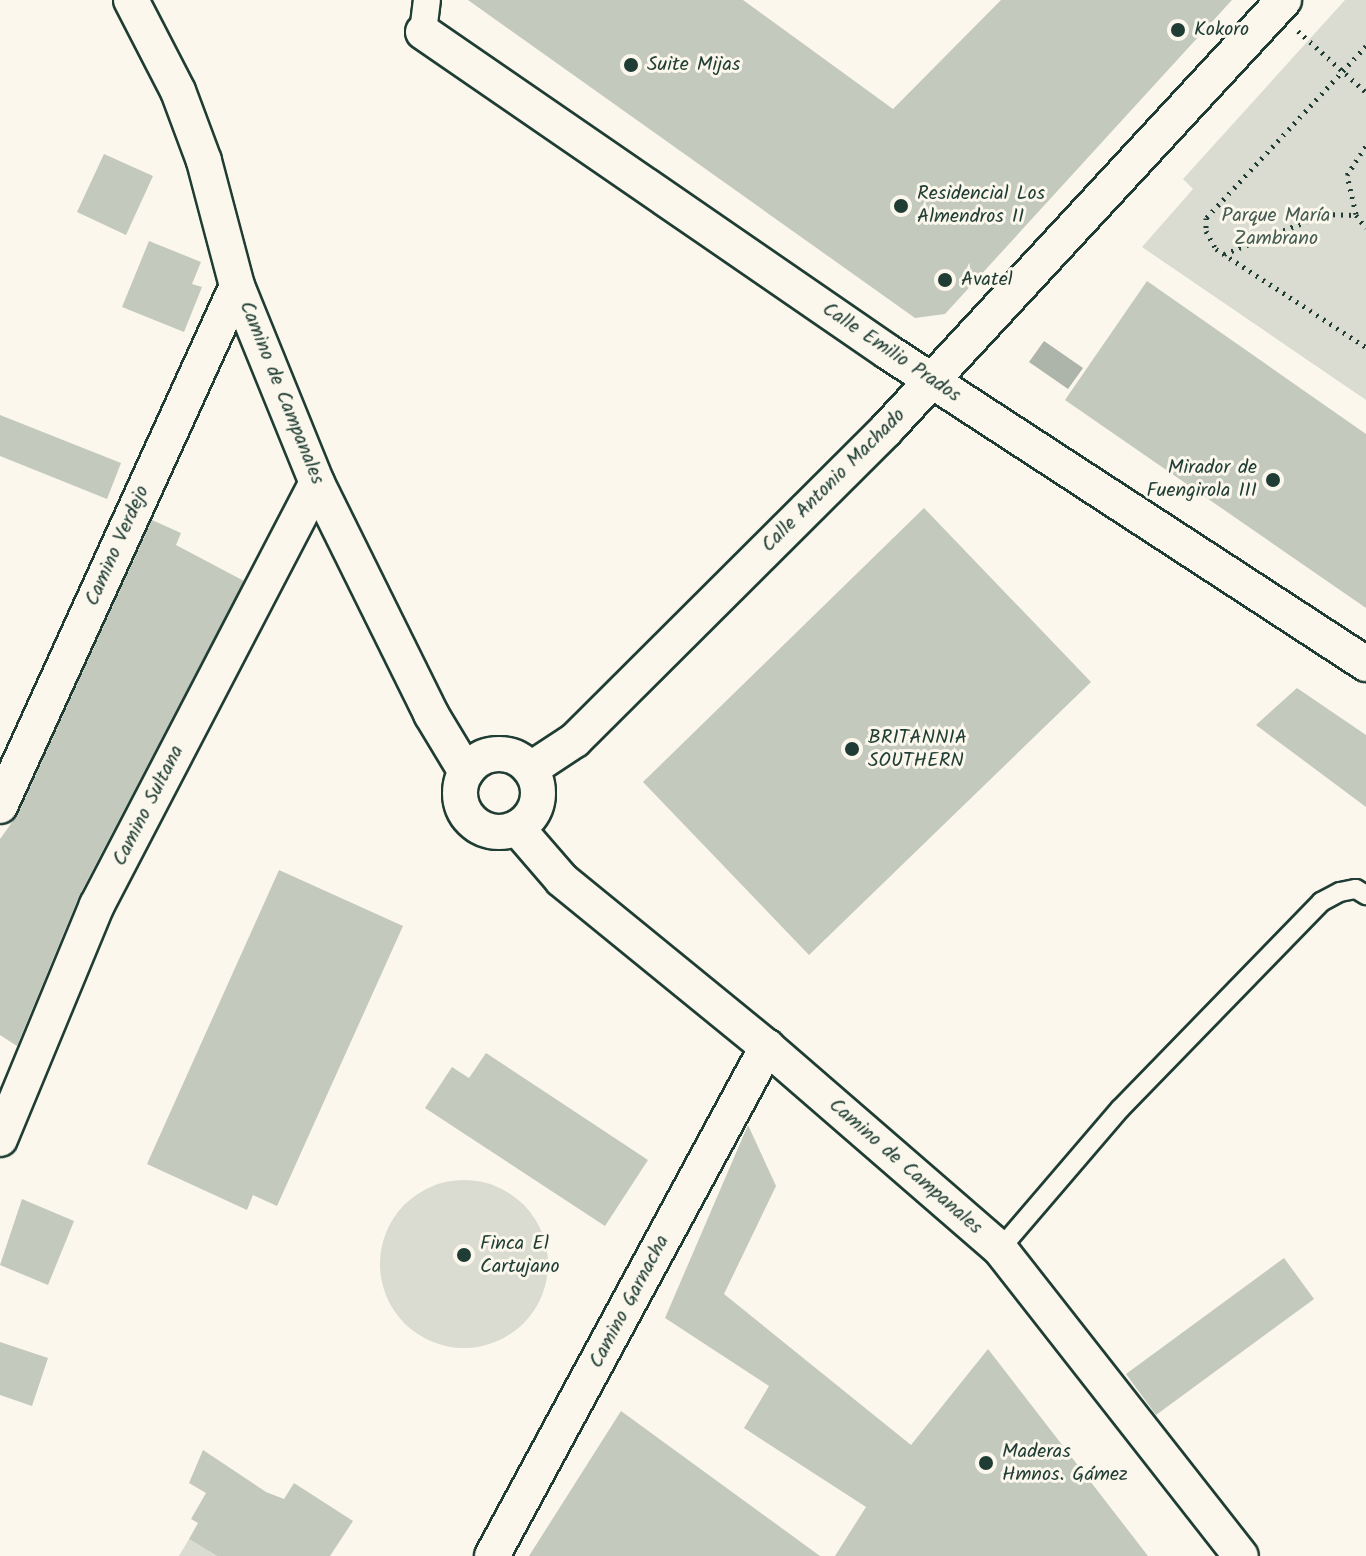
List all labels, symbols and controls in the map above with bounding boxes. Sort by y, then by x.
place label: Kokoro [1194,18,1249,42]
marker: Kokoro [1169,21,1187,39]
place label: Suite Mijas [647,53,740,77]
marker: Suite Mijas [622,56,640,74]
place label: Residencial Los Almendros II [917,182,1045,229]
marker: Residencial Los Almendros II [892,197,910,215]
park label: Parque María Zambrano [1222,205,1330,252]
place label: Avatel [961,268,1013,292]
marker: Avatel [936,271,954,289]
street label: Camino de Campanales [233,298,329,488]
street label: Calle Emilio Prados [817,298,965,408]
street label: Calle Antonio Machado [757,404,911,558]
place label: Mirador de Fuengirola III [1146,456,1257,503]
marker: Mirador de Fuengirola III [1264,471,1282,489]
street label: Camino Verdejo [81,482,155,610]
place label: BRITANNIA SOUTHERN [868,726,967,773]
marker: BRITANNIA SOUTHERN [843,740,861,758]
street label: Camino Sultana [108,742,190,870]
street label: Camino de Campanales [823,1094,987,1240]
street label: Camino Garnacha [585,1231,675,1373]
place label: Finca El Cartujano [480,1232,560,1279]
marker: Finca El Cartujano [455,1246,473,1264]
place label: Maderas Hmnos. Gámez [1002,1440,1128,1487]
marker: Maderas Hmnos. Gámez [977,1454,995,1472]

